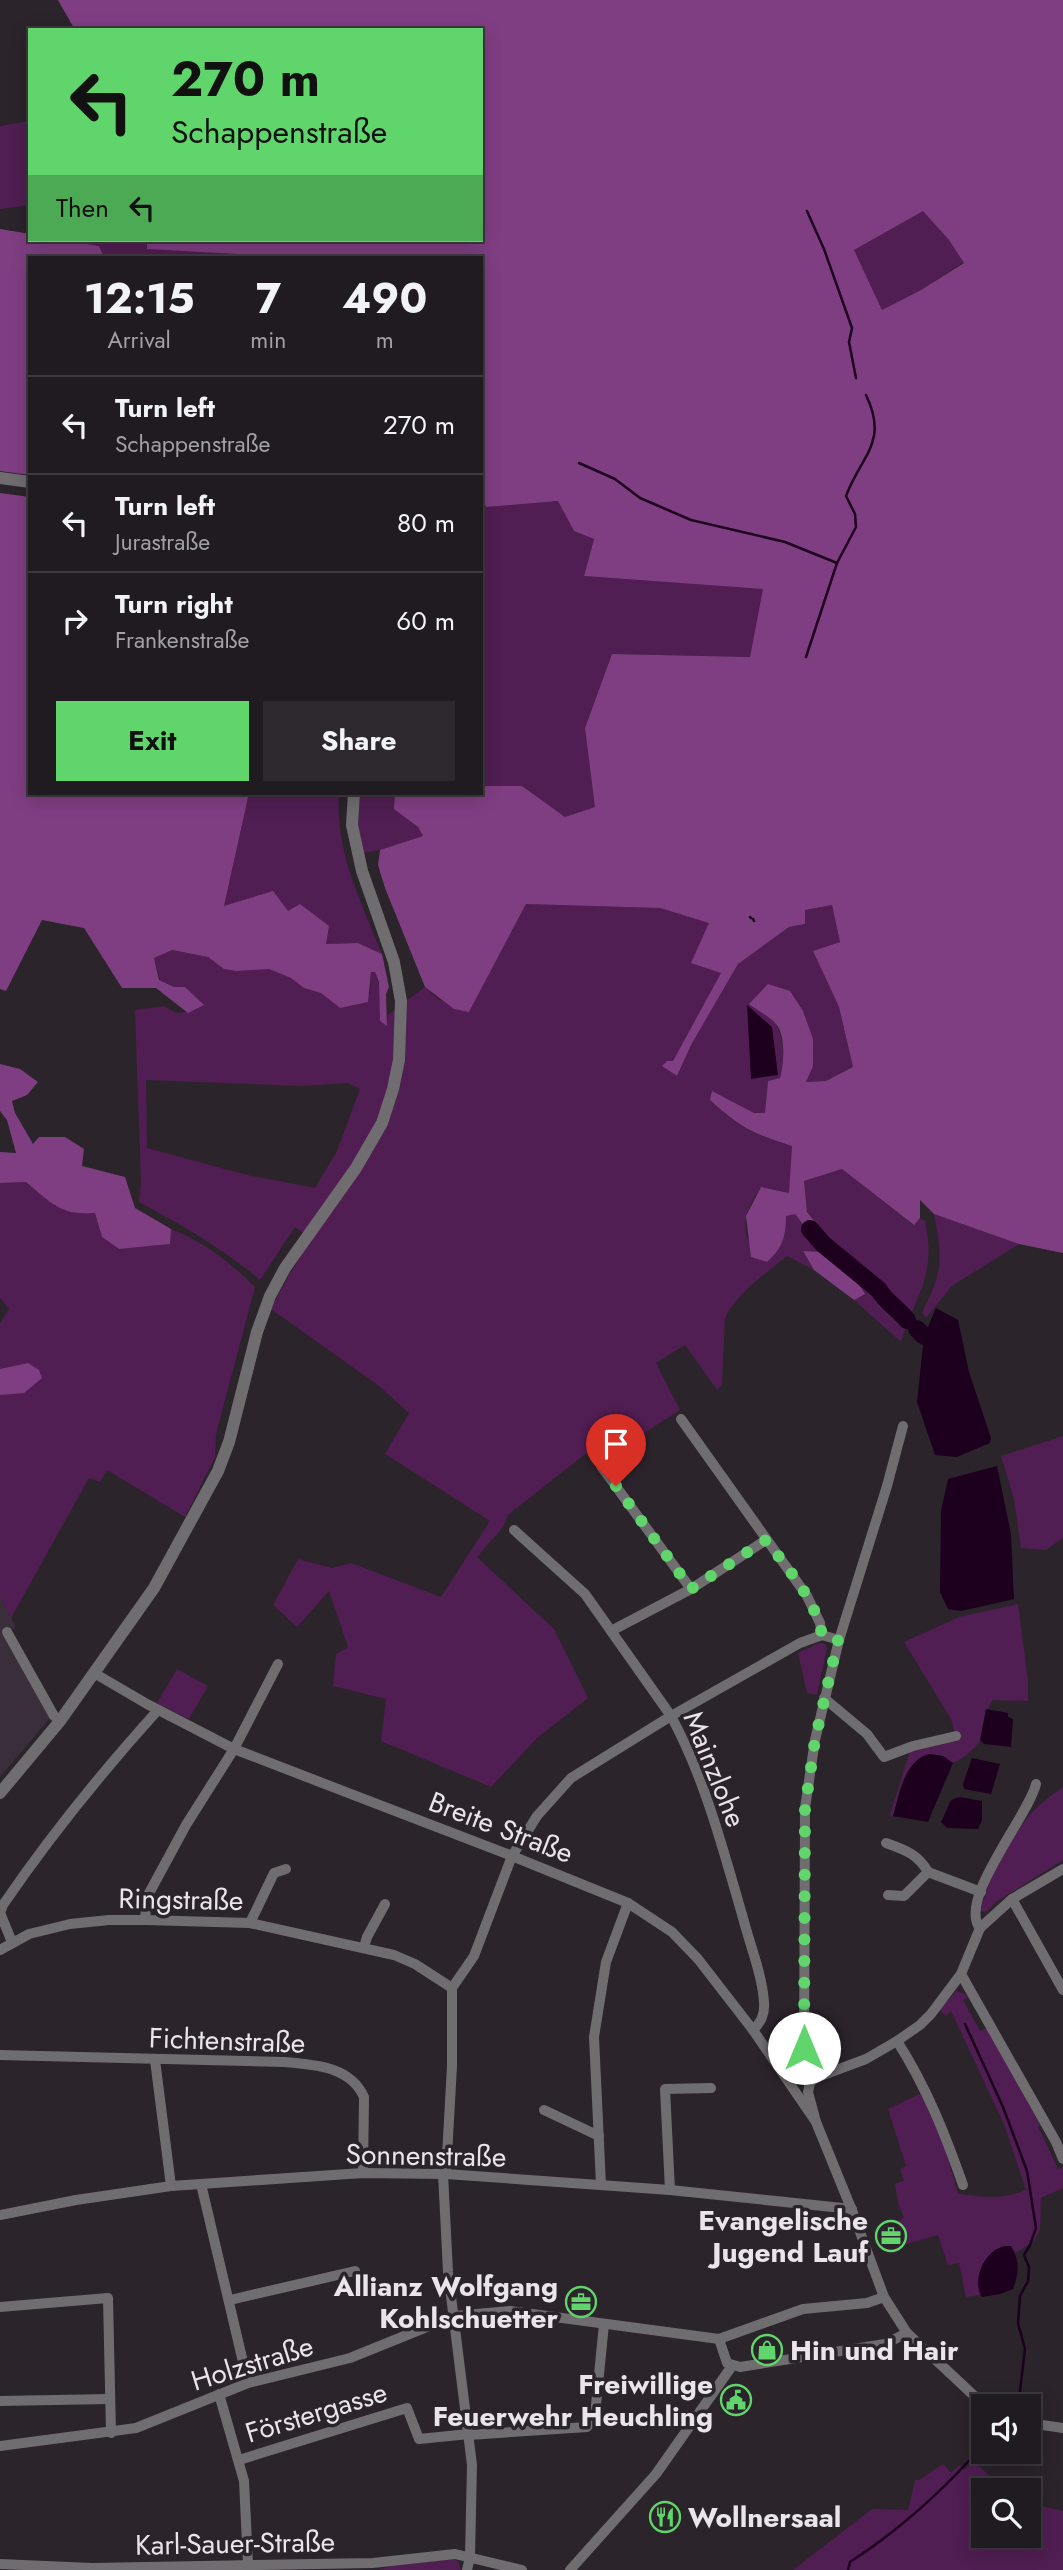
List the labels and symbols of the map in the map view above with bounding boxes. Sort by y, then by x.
pin [586,1414,646,1486]
street label: Mainzlohe [673,1705,756,1833]
street label: Breite Straße [423,1781,579,1874]
street label: Ringstraße [118,1878,244,1921]
position arrow [767,2011,841,2085]
street label: Fichtenstraße [148,2017,306,2064]
street label: Sonnenstraße [345,2134,507,2177]
place label: Evangelische Jugend Lauf [698,2200,869,2273]
office icon: Evangelische Jugend Lauf [874,2219,908,2253]
place label: Allianz Wolfgang Kohlschuetter [333,2266,558,2339]
office icon: Allianz Wolfgang Kohlschuetter [564,2285,598,2319]
street label: Holzstraße [186,2325,318,2401]
place label: Hin und Hair [790,2330,959,2371]
shop icon: Hin und Hair [750,2333,784,2367]
place label: Freiwillige Feuerwehr Heuchling [433,2364,713,2437]
street label: Förstergasse [240,2372,392,2453]
public building icon: Freiwillige Feuerwehr Heuchling [719,2383,753,2417]
place label: Wollnersaal [688,2497,841,2538]
restaurant icon: Wollnersaal [648,2500,682,2534]
street label: Karl-Sauer-Straße [135,2521,335,2566]

